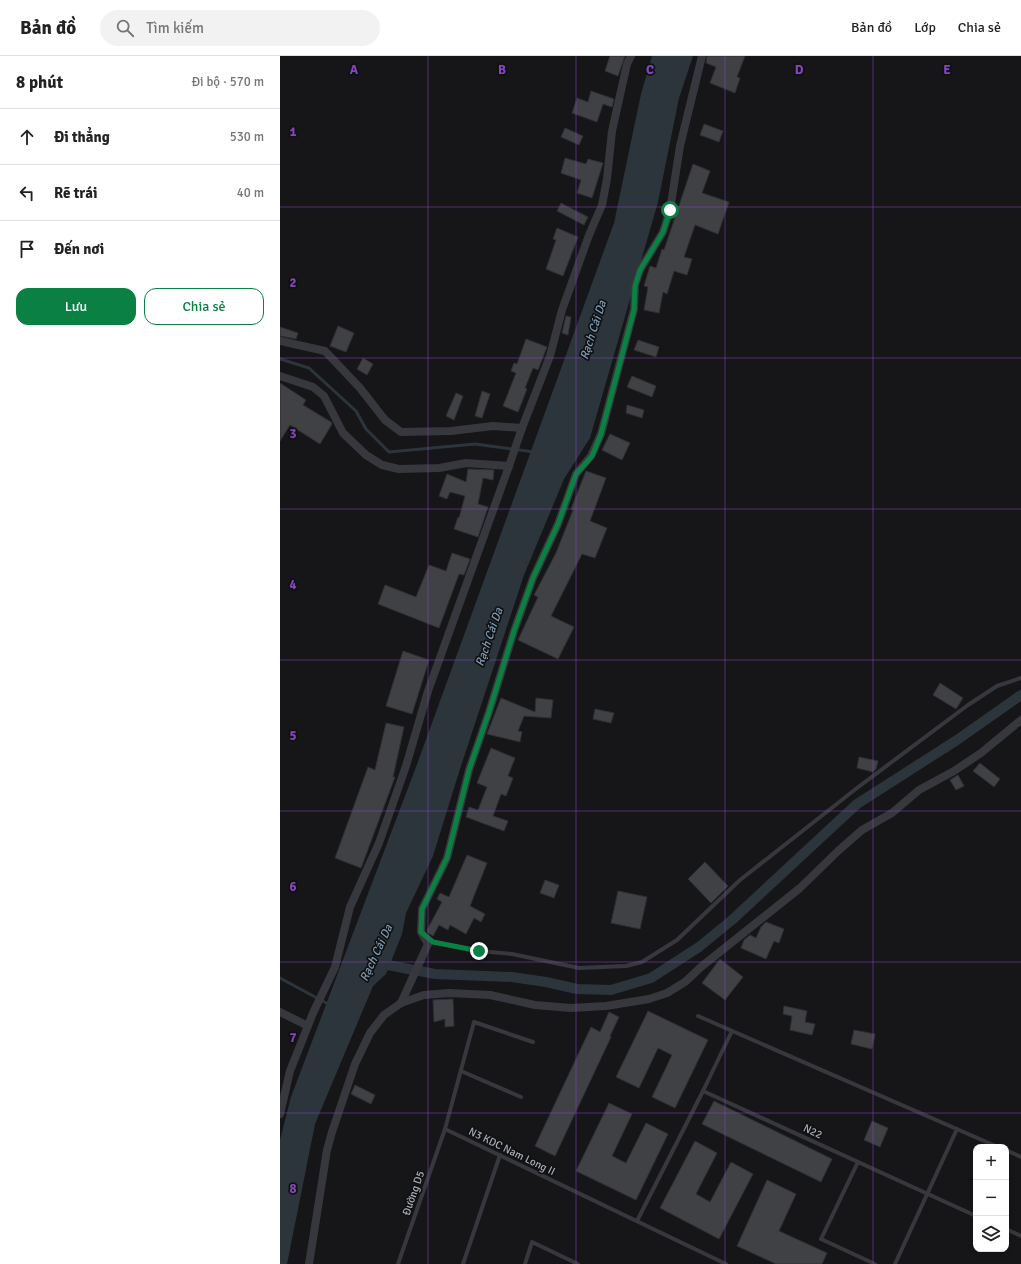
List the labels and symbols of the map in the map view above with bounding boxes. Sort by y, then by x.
text: A [350,62,359,78]
text: B [498,62,506,78]
text: C [646,62,654,78]
text: D [795,62,804,78]
text: E [943,62,951,78]
text: 1 [289,124,297,140]
route start [661,201,679,219]
text: 2 [289,275,297,291]
water label: Rạch Cái Da [577,298,610,361]
text: 3 [289,426,297,442]
text: 4 [289,577,297,593]
water label: Rạch Cái Da [472,605,507,668]
text: 5 [289,728,297,744]
text: 6 [289,879,297,895]
water label: Rạch Cái Da [357,922,397,984]
route end [470,942,488,960]
text: 7 [289,1030,297,1046]
street label: N22 [801,1121,824,1141]
street label: N3 KDC Nam Long II [466,1125,557,1178]
street label: Đường D5 [400,1169,427,1217]
text: 8 [289,1181,297,1197]

